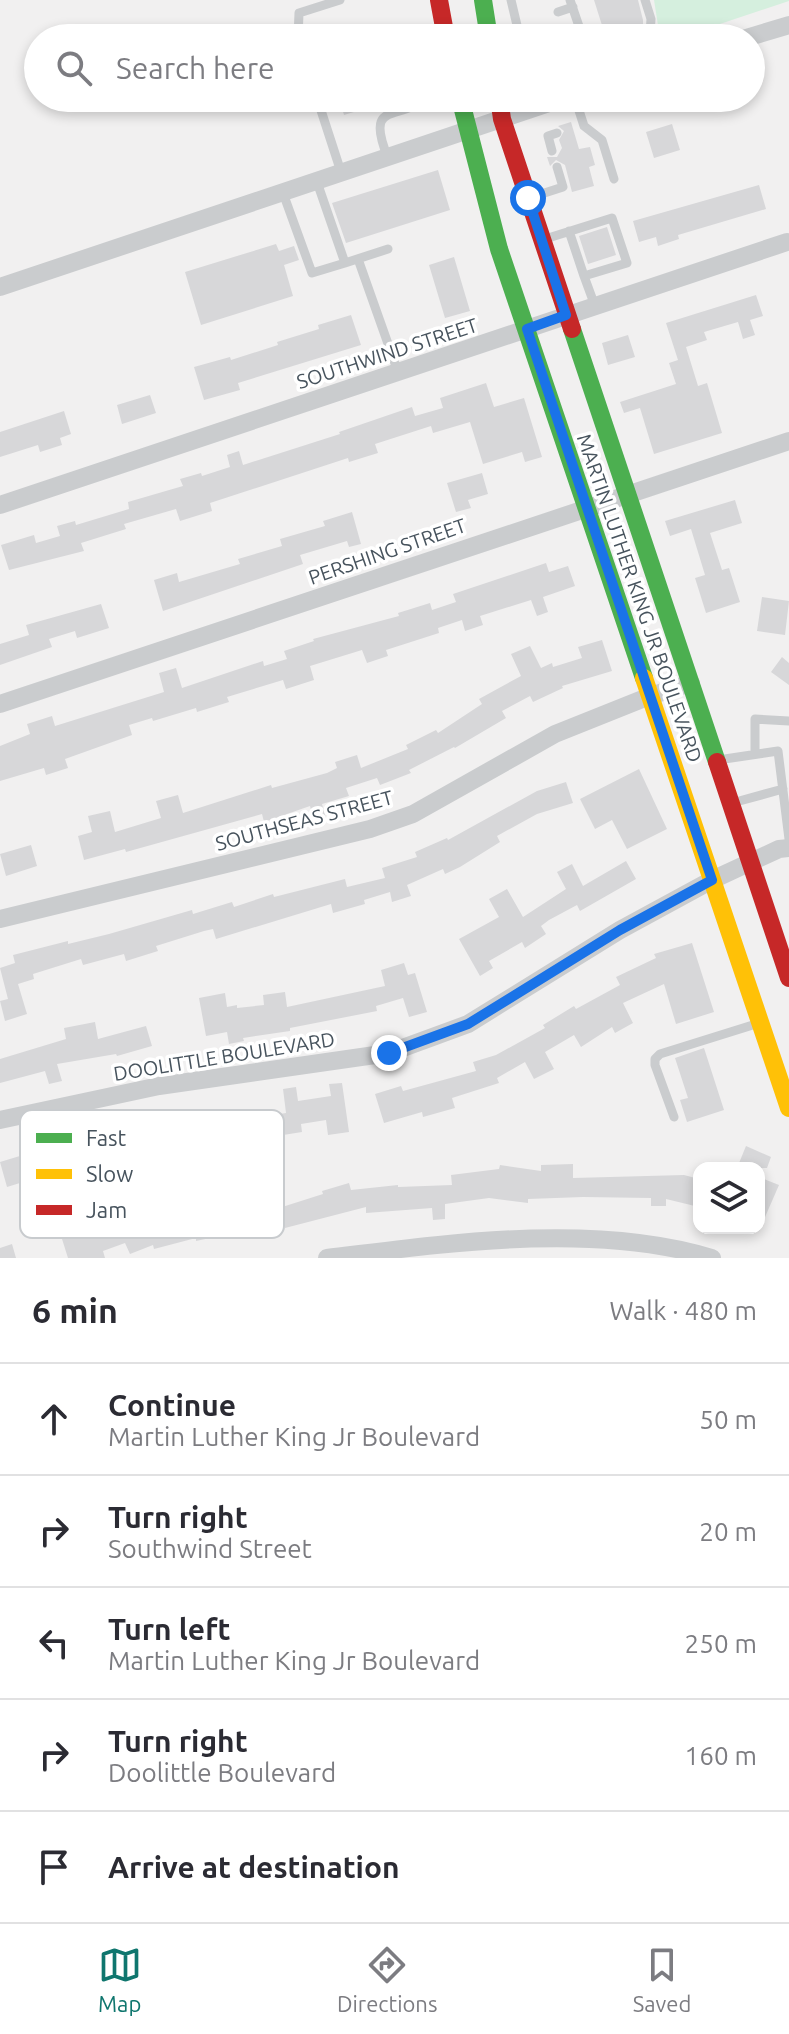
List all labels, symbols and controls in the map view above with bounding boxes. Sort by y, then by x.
search box [24,24,765,112]
icon: search [52,46,96,90]
text: Search here [116,51,275,85]
route start [510,180,546,216]
street label: SOUTHWIND STREET [294,313,480,393]
street label: MARTIN LUTHER KING JR BOULEVARD [573,431,707,765]
street label: PERSHING STREET [305,513,469,589]
street label: SOUTHSEAS STREET [213,785,395,855]
street label: DOOLITTLE BOULEVARD [112,1027,336,1085]
route end [371,1035,407,1071]
legend [20,1110,284,1238]
text: Fast [86,1125,127,1150]
text: Slow [86,1161,133,1186]
map controls [693,1162,765,1234]
button: layers [693,1162,765,1234]
text: Jam [86,1197,127,1222]
text: 6 min [32,1291,118,1329]
text: Walk · 480 m [609,1296,757,1325]
text: Continue [108,1388,236,1422]
icon: ahead [32,1397,76,1441]
text: 50 m [699,1405,757,1434]
text: Martin Luther King Jr Boulevard [108,1422,480,1451]
text: Turn right [108,1500,248,1534]
icon: right [32,1509,76,1553]
text: 20 m [699,1517,757,1546]
text: Southwind Street [108,1534,312,1563]
text: Turn left [108,1612,230,1646]
icon: left [32,1621,76,1665]
text: 250 m [685,1629,757,1658]
text: Martin Luther King Jr Boulevard [108,1646,480,1675]
text: Turn right [108,1724,248,1758]
icon: right [32,1733,76,1777]
text: 160 m [685,1741,757,1770]
text: Doolittle Boulevard [108,1758,336,1787]
icon: arrive [32,1845,76,1889]
text: Arrive at destination [108,1850,400,1884]
tab: Map [98,1943,142,2016]
tab: Directions [337,1943,437,2016]
tab: Saved [633,1943,691,2016]

